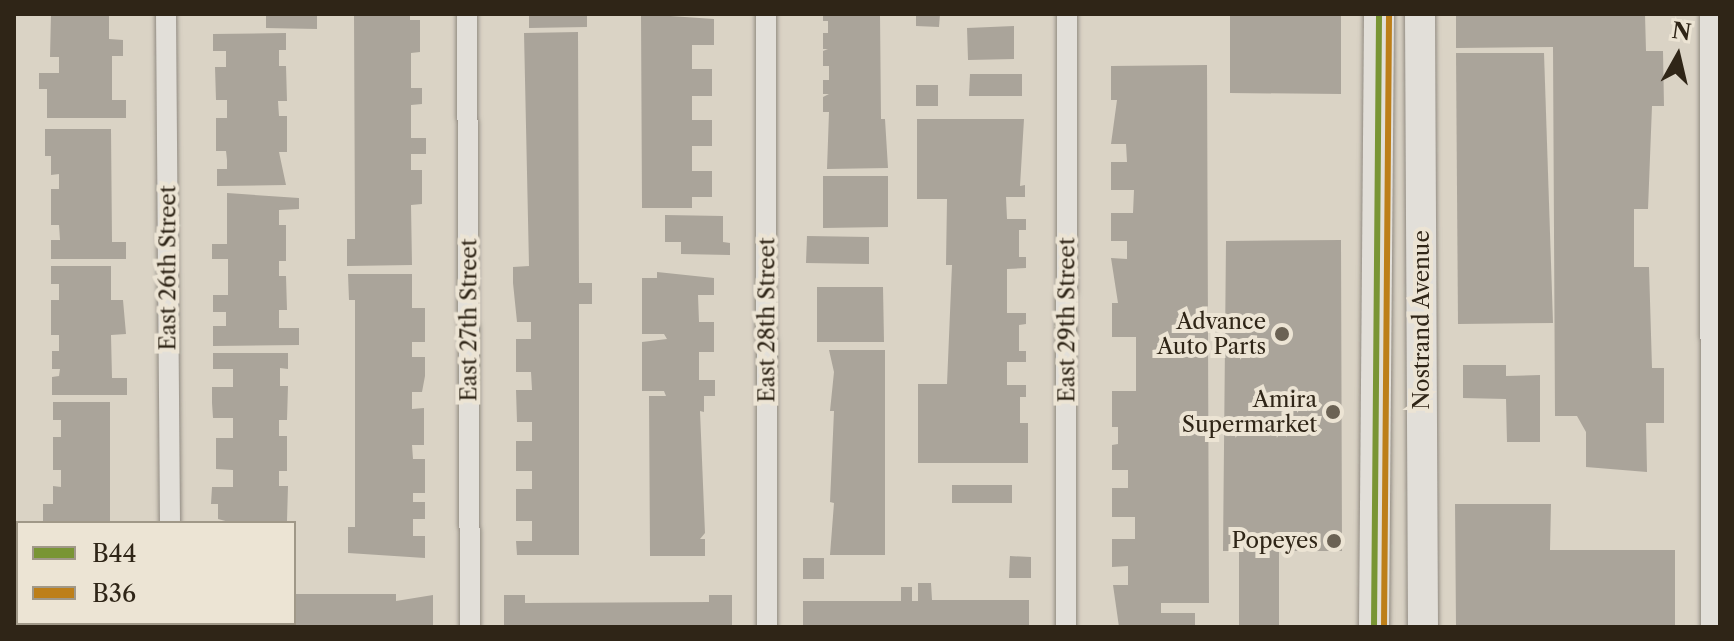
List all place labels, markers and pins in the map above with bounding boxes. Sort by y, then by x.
place label: Advance Auto Parts [1157,308,1266,360]
marker: Advance Auto Parts [1273,325,1291,343]
place label: Amira Supermarket [1182,386,1317,438]
marker: Amira Supermarket [1324,403,1342,421]
place label: Popeyes [1232,528,1318,554]
marker: Popeyes [1325,532,1343,550]

